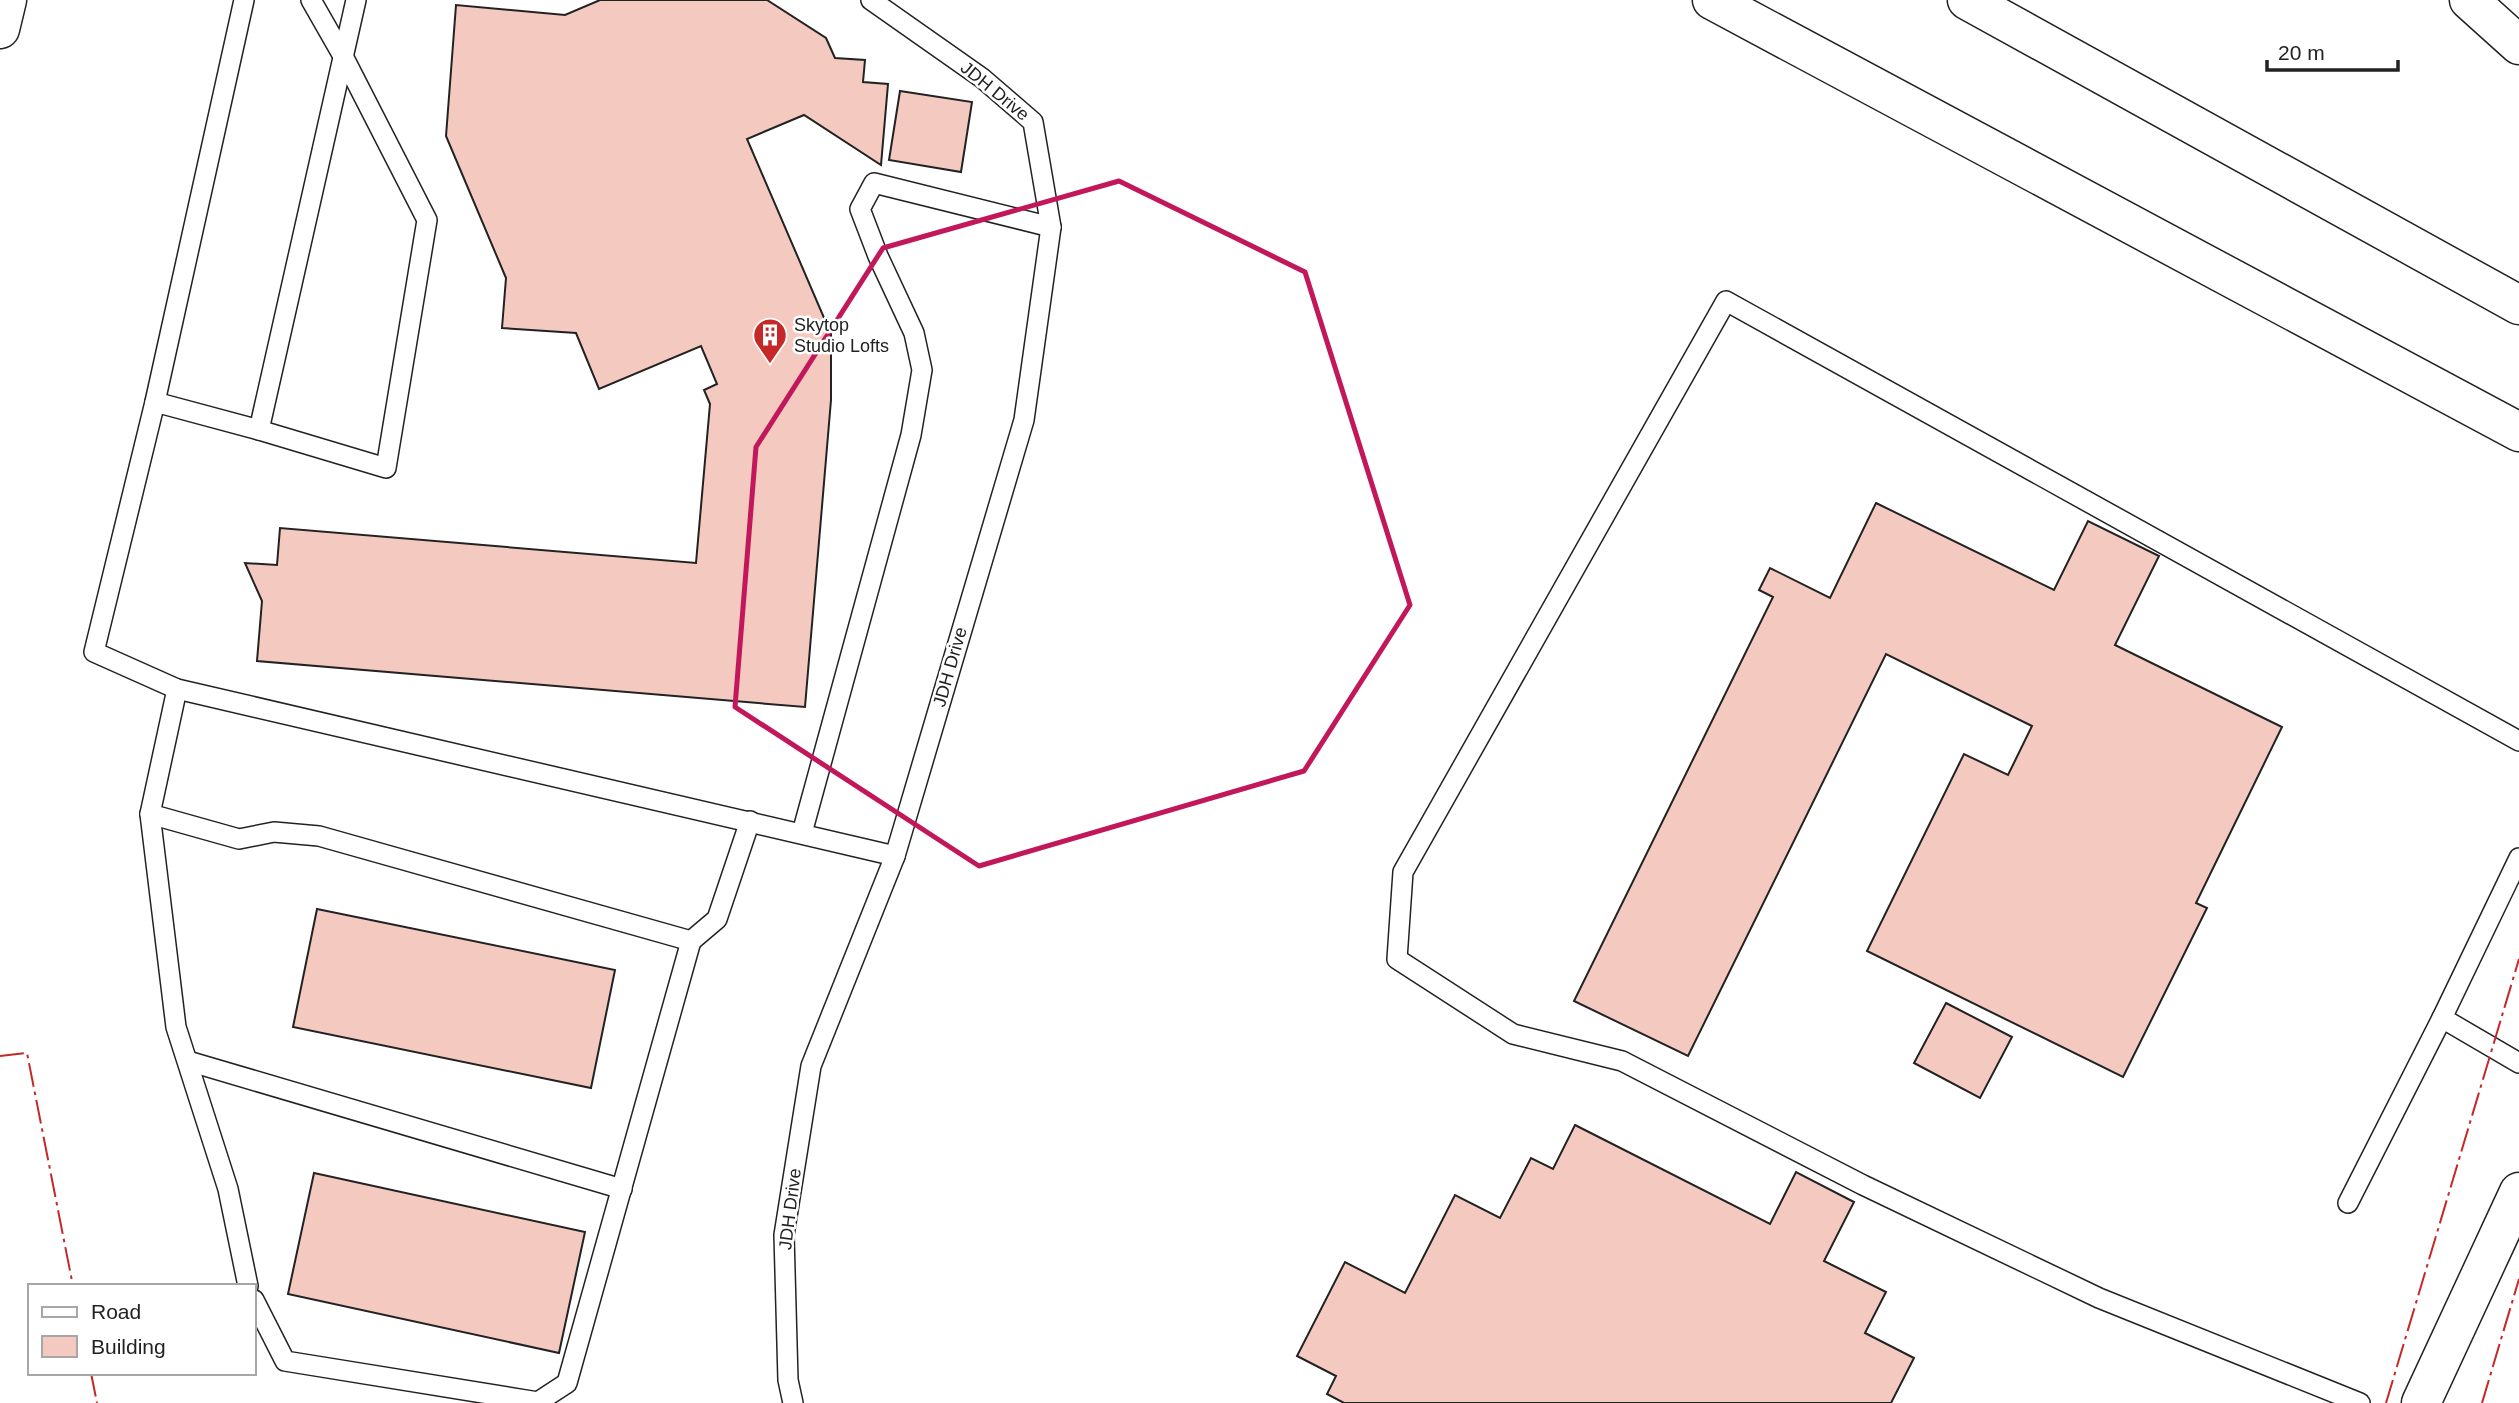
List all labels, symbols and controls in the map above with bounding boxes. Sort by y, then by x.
scale bar [2267,28,2398,72]
text: 20 m [2278,41,2325,64]
street label: JDH Drive [957,57,1033,125]
place label: Skytop Studio Lofts [794,315,889,356]
building icon: Skytop Studio Lofts [751,316,789,365]
street label: JDH Drive [929,625,971,709]
street label: JDH Drive [775,1167,805,1251]
legend [28,1284,256,1375]
text: Road [91,1300,141,1323]
text: Building [91,1335,166,1358]

